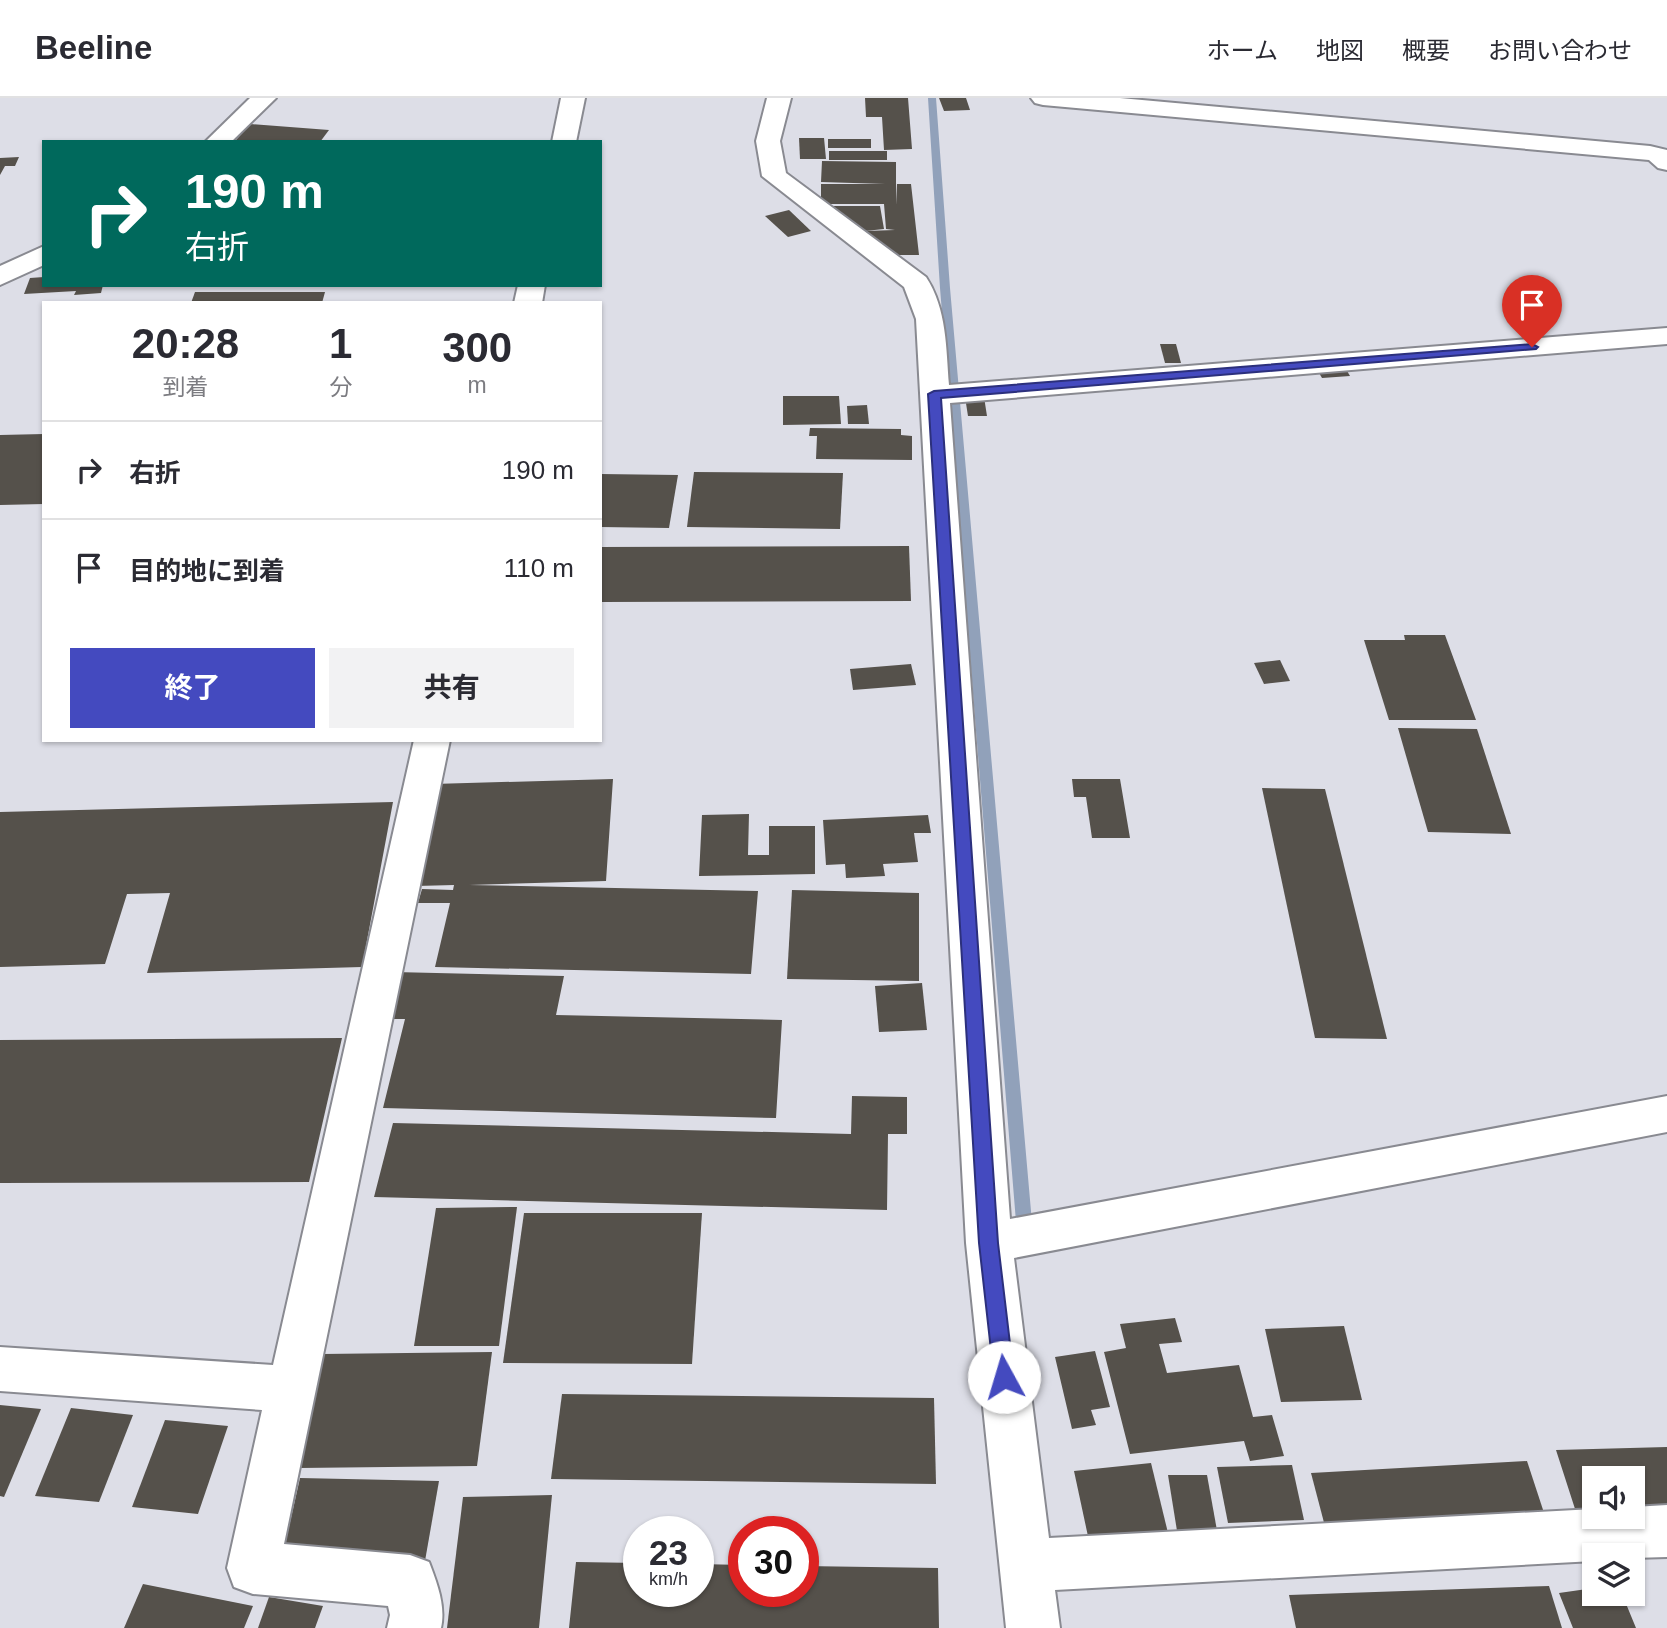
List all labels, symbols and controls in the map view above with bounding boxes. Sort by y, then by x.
text: Beeline [35,29,152,66]
text: ホーム [1207,37,1278,64]
text: 地図 [1316,37,1364,64]
text: 概要 [1402,37,1450,64]
text: お問い合わせ [1488,37,1632,64]
text: 190 m [185,164,324,218]
icon: right [70,168,161,259]
text: 右折 [185,229,249,265]
pin [1502,275,1562,347]
icon: arrive [1513,286,1551,324]
text: 20:28 [132,320,239,367]
text: 1 [329,320,352,367]
text: 300 [442,324,512,371]
text: m [468,372,487,398]
text: 到着 [162,374,208,400]
text: 分 [329,374,352,400]
icon: right [70,451,108,489]
text: 190 m [502,455,574,485]
text: 右折 [129,458,181,488]
icon: arrive [70,549,108,587]
text: 110 m [504,553,574,583]
text: 目的地に到着 [129,556,285,586]
button: 終了 [70,648,315,728]
button: 共有 [329,648,574,728]
position arrow [967,1340,1041,1414]
map controls [1582,1466,1645,1606]
button: sound [1582,1466,1645,1529]
speed limit sign: 30 [728,1516,819,1607]
text: 23 [649,1533,688,1572]
button: layers [1582,1543,1645,1606]
text: km/h [649,1569,688,1589]

